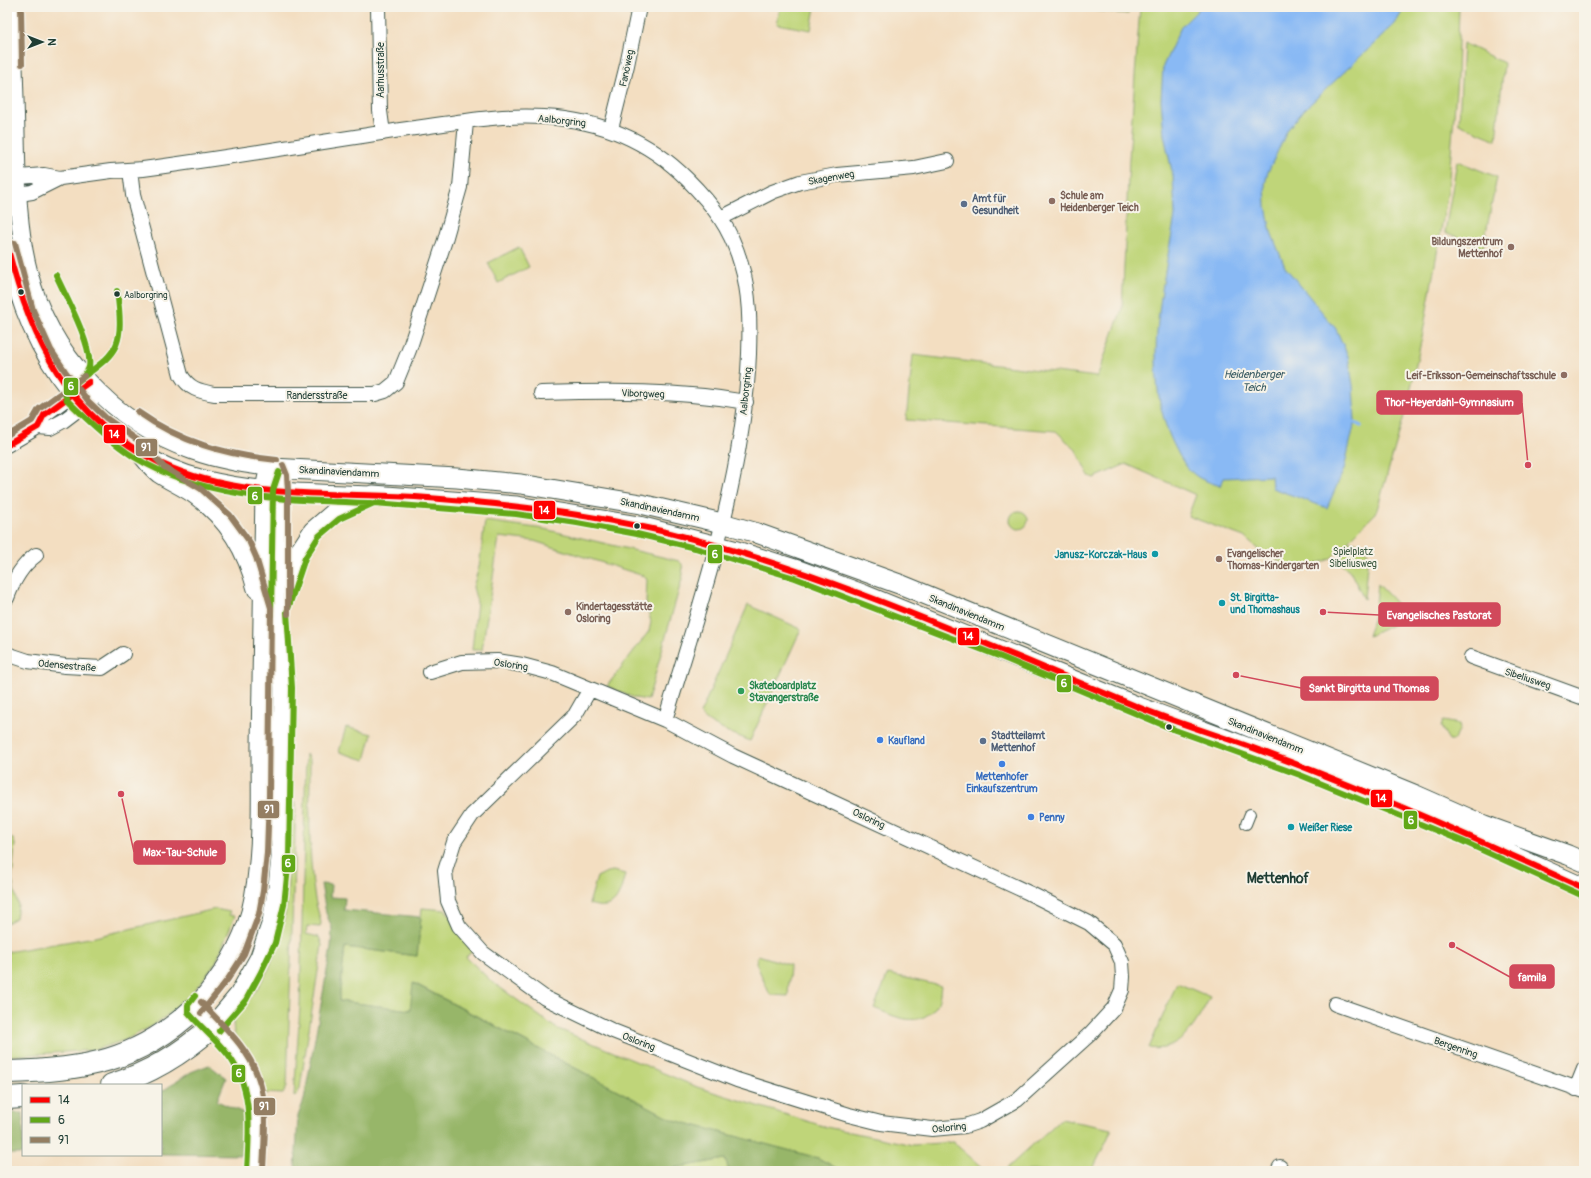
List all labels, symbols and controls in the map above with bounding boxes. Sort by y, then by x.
north arrow [22,22,62,62]
text: N [45,38,58,46]
street label: Aarhusstraße [375,42,387,98]
street label: Fanöweg [617,49,637,88]
street label: Aalborgring [537,113,587,129]
street label: Skagenweg [807,168,855,188]
place label: Schule am Heidenberger Teich [1060,190,1139,214]
place label: Amt für Gesundheit [972,193,1020,217]
marker: Schule am Heidenberger Teich [1047,196,1057,206]
marker: Amt für Gesundheit [959,199,969,209]
place label: Bildungszentrum Mettenhof [1431,236,1504,260]
marker: Bildungszentrum Mettenhof [1506,242,1516,252]
unlabelled marker [16,287,26,297]
marker: Aalborgring [112,289,122,299]
place label: Aalborgring [124,290,168,301]
street label: Aalborgring [738,366,754,416]
water label: Heidenberger Teich [1224,368,1286,394]
place label: Leif-Eriksson-Gemeinschaftsschule [1406,370,1557,382]
marker: Leif-Eriksson-Gemeinschaftsschule [1559,370,1569,380]
line badge: 6 [63,377,79,396]
text: 6 [68,380,75,393]
street label: Viborgweg [621,387,665,401]
street label: Randersstraße [287,390,348,402]
callout: Thor-Heyerdahl-Gymnasium [1377,391,1522,414]
text: Thor-Heyerdahl-Gymnasium [1383,396,1514,409]
line badge: 14 [103,424,126,444]
text: 14 [109,428,120,441]
line badge: 91 [135,438,158,457]
text: 91 [141,441,151,454]
street label: Skandinaviendamm [298,464,380,480]
line badge: 6 [247,486,263,505]
text: 6 [252,490,259,503]
street label: Skandinaviendamm [619,496,701,524]
line badge: 14 [533,500,556,520]
text: 14 [539,504,550,517]
unlabelled marker [632,521,642,531]
line badge: 6 [707,544,723,564]
park label: Spielplatz Sibeliusweg [1329,546,1377,570]
text: 6 [712,548,719,561]
place label: Evangelischer Thomas-Kindergarten [1226,548,1319,572]
place label: Janusz-Korczak-Haus [1055,549,1148,561]
marker: Janusz-Korczak-Haus [1150,549,1160,559]
marker: Evangelischer Thomas-Kindergarten [1214,554,1224,564]
street label: Skandinaviendamm [927,592,1006,634]
place label: St. Birgitta- und Thomashaus [1230,592,1300,616]
marker: St. Birgitta- und Thomashaus [1217,598,1227,608]
place label: Kindertagesstätte Osloring [576,601,653,625]
callout: Evangelisches Pastorat [1379,603,1500,626]
marker: Kindertagesstätte Osloring [563,607,573,617]
text: Evangelisches Pastorat [1387,609,1492,622]
line badge: 14 [957,627,980,646]
text: 14 [963,630,974,643]
street label: Osloring [493,656,529,674]
street label: Odensestraße [37,657,96,675]
street label: Sibeliusweg [1503,666,1552,692]
line badge: 6 [1056,674,1072,693]
text: 6 [1061,677,1068,690]
callout: Sankt Birgitta und Thomas [1301,677,1438,700]
place label: Skateboardplatz Stavangerstraße [749,680,820,704]
text: Sankt Birgitta und Thomas [1309,682,1430,695]
marker: Skateboardplatz Stavangerstraße [736,686,746,696]
street label: Skandinaviendamm [1226,715,1305,757]
unlabelled marker [1164,722,1174,732]
place label: Stadtteilamt Mettenhof [991,730,1046,754]
marker: Kaufland [875,735,885,745]
place label: Kaufland [888,735,925,747]
marker: Stadtteilamt Mettenhof [978,736,988,746]
marker: Mettenhofer Einkaufszentrum [997,759,1007,769]
place label: Mettenhofer Einkaufszentrum [966,771,1038,795]
line badge: 14 [1370,789,1393,808]
text: 14 [1376,792,1387,805]
line badge: 91 [257,800,280,819]
text: 91 [264,803,274,816]
street label: Osloring [850,806,887,832]
line badge: 6 [1403,810,1418,830]
marker: Penny [1026,812,1036,822]
place label: Penny [1039,812,1065,824]
text: 6 [1408,814,1415,827]
marker: Weißer Riese [1286,822,1296,832]
place label: Weißer Riese [1299,822,1353,834]
callout: Max-Tau-Schule [134,841,225,864]
text: Max-Tau-Schule [143,846,218,859]
line badge: 6 [281,854,296,873]
text: 6 [285,857,292,870]
district label: Mettenhof [1247,870,1310,887]
callout: famila [1510,965,1554,988]
text: famila [1518,971,1546,984]
street label: Osloring [620,1030,657,1054]
street label: Bergenring [1432,1035,1479,1061]
line badge: 6 [231,1064,246,1083]
text: 6 [236,1067,243,1080]
legend [22,1084,162,1156]
text: 14 [58,1093,70,1108]
line badge: 91 [253,1097,276,1116]
text: 91 [259,1100,269,1113]
text: 6 [58,1113,65,1128]
street label: Osloring [931,1120,967,1136]
text: 91 [58,1133,69,1148]

